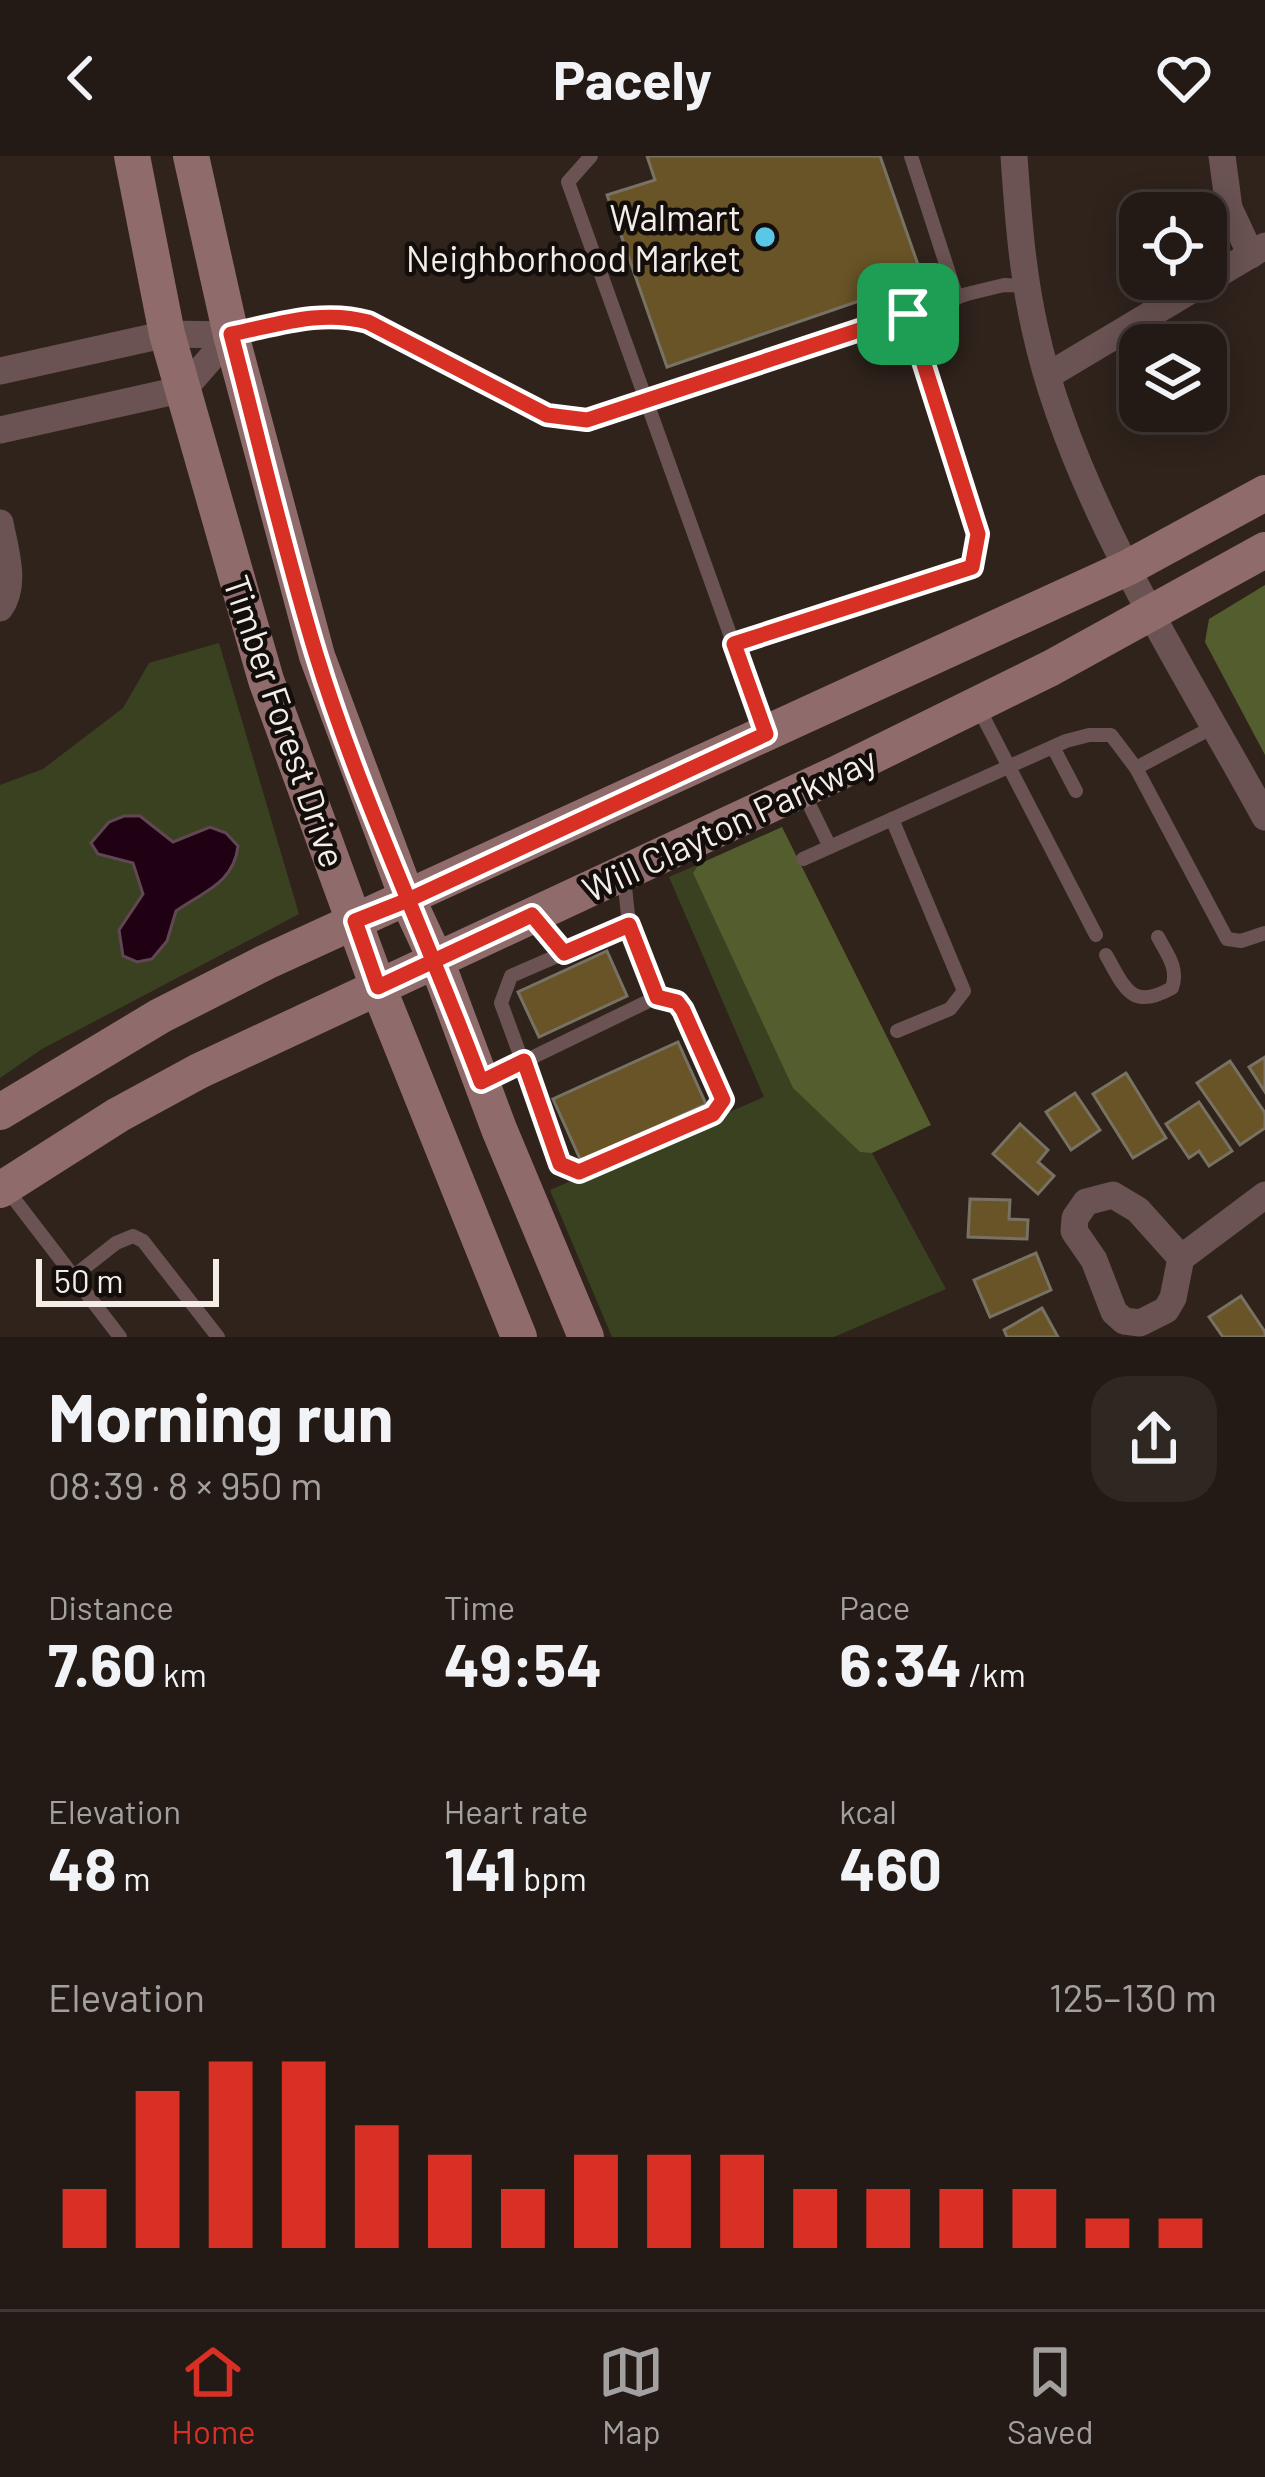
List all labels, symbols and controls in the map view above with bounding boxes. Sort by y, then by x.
icon: back [48,45,114,111]
icon: heart [1151,45,1217,111]
text: Pacely [553,46,712,111]
map controls [1119,192,1227,432]
button: locate [1119,192,1227,300]
place label: Walmart Neighborhood Market [406,195,741,279]
marker: Walmart Neighborhood Market [752,224,778,250]
pin [857,263,959,365]
icon: arrive [875,281,941,347]
button: layers [1119,324,1227,432]
street label: Timber Forest Drive [216,569,356,873]
street label: Will Clayton Parkway [575,736,883,910]
scale bar [36,1253,219,1306]
text: 50 m [54,1260,124,1300]
text: Morning run [48,1376,394,1455]
button: share [1091,1376,1217,1502]
text: 08:39 · 8 × 950 m [48,1461,323,1508]
text: Distance [48,1587,174,1627]
text: Time [444,1587,515,1627]
text: Pace [839,1587,910,1627]
text: 7.60 [48,1627,156,1699]
text: 49:54 [444,1627,602,1699]
text: 6:34 [839,1627,962,1699]
text: km [156,1654,207,1694]
text: /km [962,1654,1026,1694]
text: Elevation [48,1791,181,1831]
text: Heart rate [444,1791,588,1831]
text: kcal [839,1791,897,1831]
text: 48 [48,1831,117,1903]
text: 141 [444,1831,517,1903]
text: 460 [839,1831,942,1903]
text: m [117,1858,151,1898]
text: bpm [517,1858,587,1898]
text: Elevation [48,1973,205,2020]
text: 125–130 m [1049,1973,1217,2020]
tab: Home [171,2339,256,2451]
tab: Map [598,2339,664,2451]
tab: Saved [1007,2339,1094,2451]

